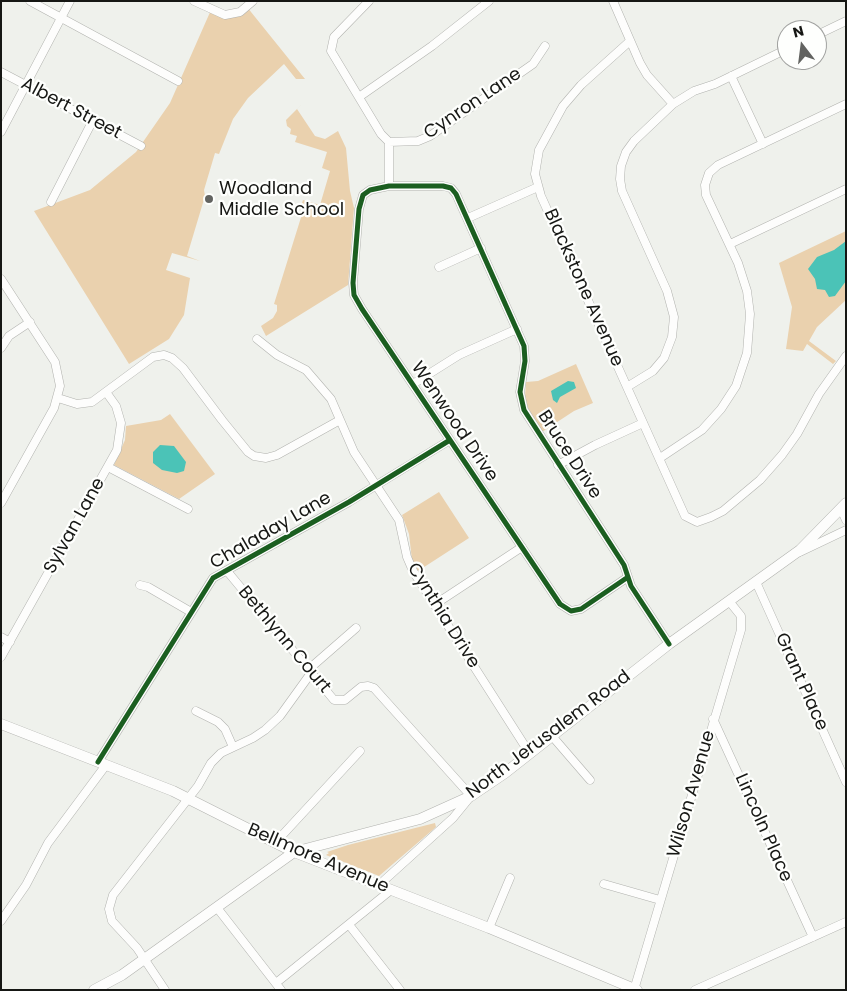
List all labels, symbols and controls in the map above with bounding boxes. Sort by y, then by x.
north arrow [777,20,827,70]
text: N [791,20,806,42]
street label: Cynron Lane [420,64,526,144]
street label: Albert Street [17,73,125,145]
place label: Woodland Middle School [219,178,344,220]
marker: Woodland Middle School [203,193,215,205]
street label: Blackstone Avenue [538,206,628,370]
street label: Wenwood Drive [406,358,502,486]
street label: Bruce Drive [532,407,606,503]
street label: Sylvan Lane [40,474,110,578]
street label: Chaladay Lane [207,488,335,574]
street label: Cynthia Drive [402,559,484,673]
street label: Bethlynn Court [233,582,335,698]
street label: Grant Place [770,630,832,734]
street label: North Jerusalem Road [463,666,635,804]
street label: Wilson Avenue [664,728,720,860]
street label: Lincoln Place [730,771,796,885]
street label: Bellmore Avenue [244,819,392,899]

